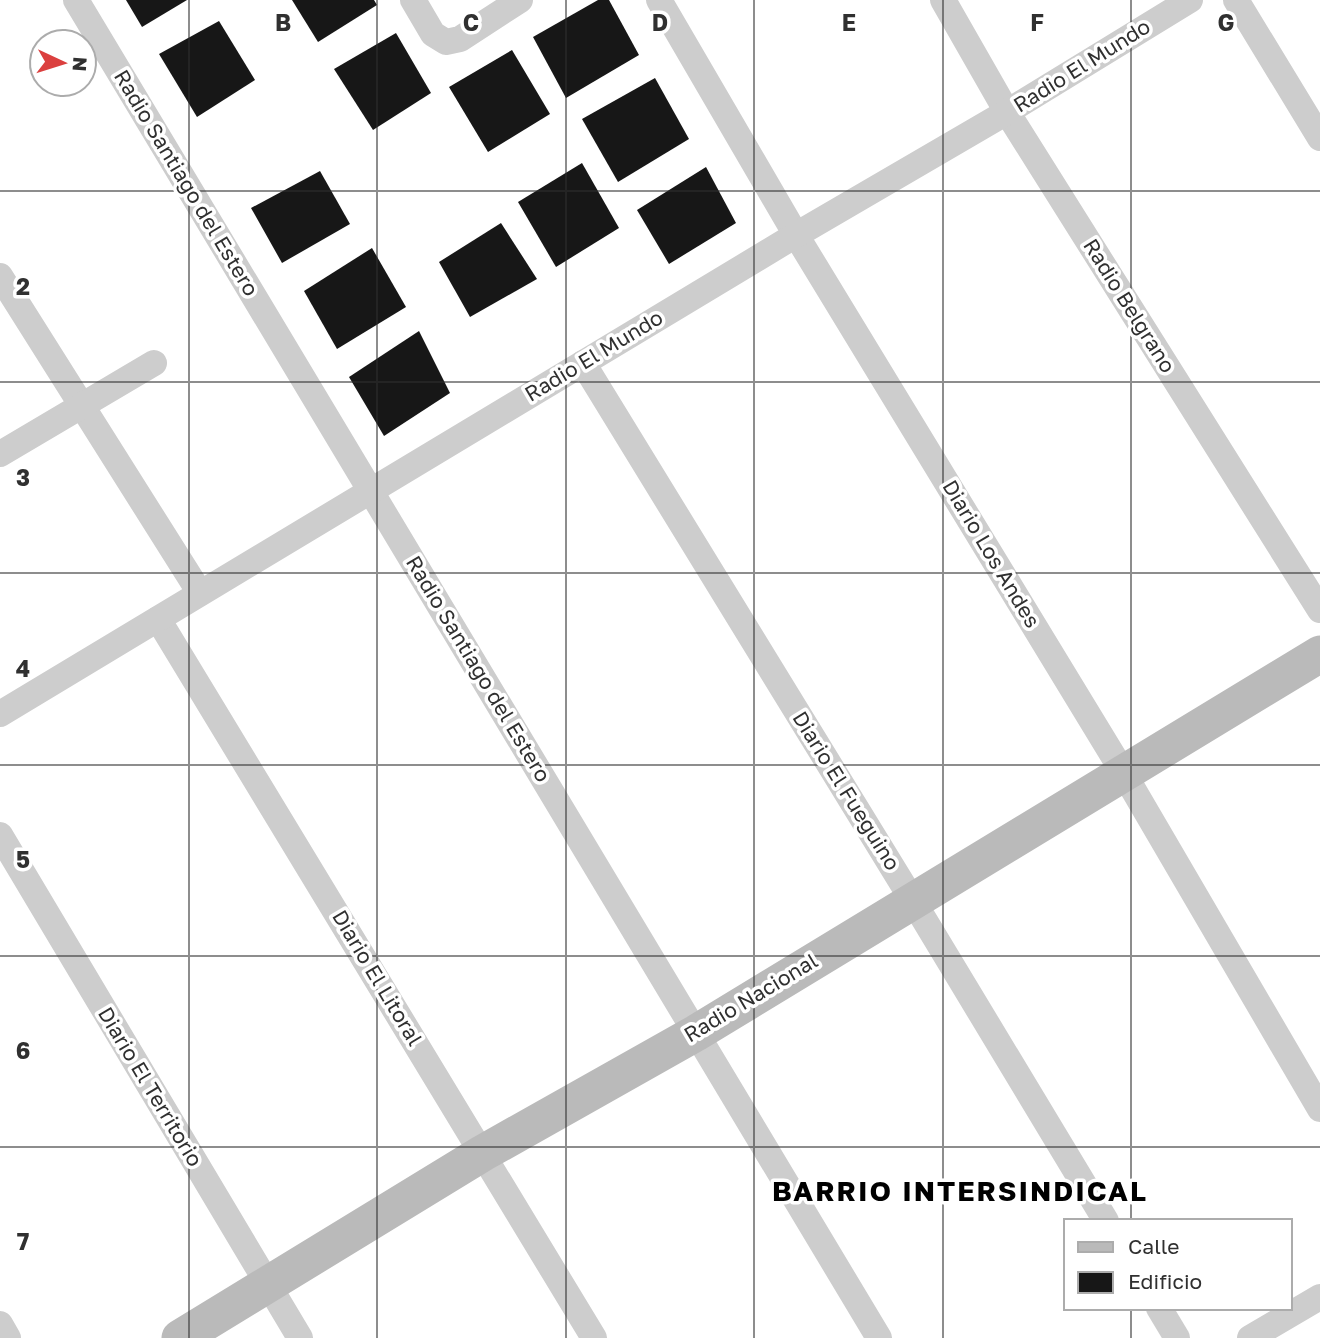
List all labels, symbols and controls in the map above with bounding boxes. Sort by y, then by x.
text: B [275,8,291,36]
text: C [463,8,479,36]
text: D [652,8,668,36]
text: E [842,8,856,36]
text: F [1030,8,1044,36]
text: G [1218,8,1234,36]
street label: Radio El Mundo [1008,13,1155,118]
north arrow [28,28,98,98]
text: N [68,56,92,72]
street label: Radio Santiago del Estero [109,65,265,300]
street label: Radio Belgrano [1078,234,1182,377]
text: 2 [16,272,30,300]
street label: Radio El Mundo [520,304,667,407]
text: 3 [16,463,30,491]
street label: Diario Los Andes [937,475,1046,632]
street label: Radio Santiago del Estero [401,551,557,786]
text: 4 [16,654,30,682]
street label: Diario El Fueguino [787,706,906,875]
text: 5 [16,845,30,873]
street label: Diario El Litoral [327,905,429,1050]
street label: Radio Nacional [679,947,822,1047]
street label: Diario El Territorio [93,1002,209,1171]
text: 6 [16,1036,30,1064]
district label: BARRIO INTERSINDICAL [772,1174,1148,1207]
legend [1064,1219,1292,1310]
text: 7 [17,1227,29,1255]
text: Calle [1128,1233,1180,1259]
text: Edificio [1128,1268,1202,1294]

